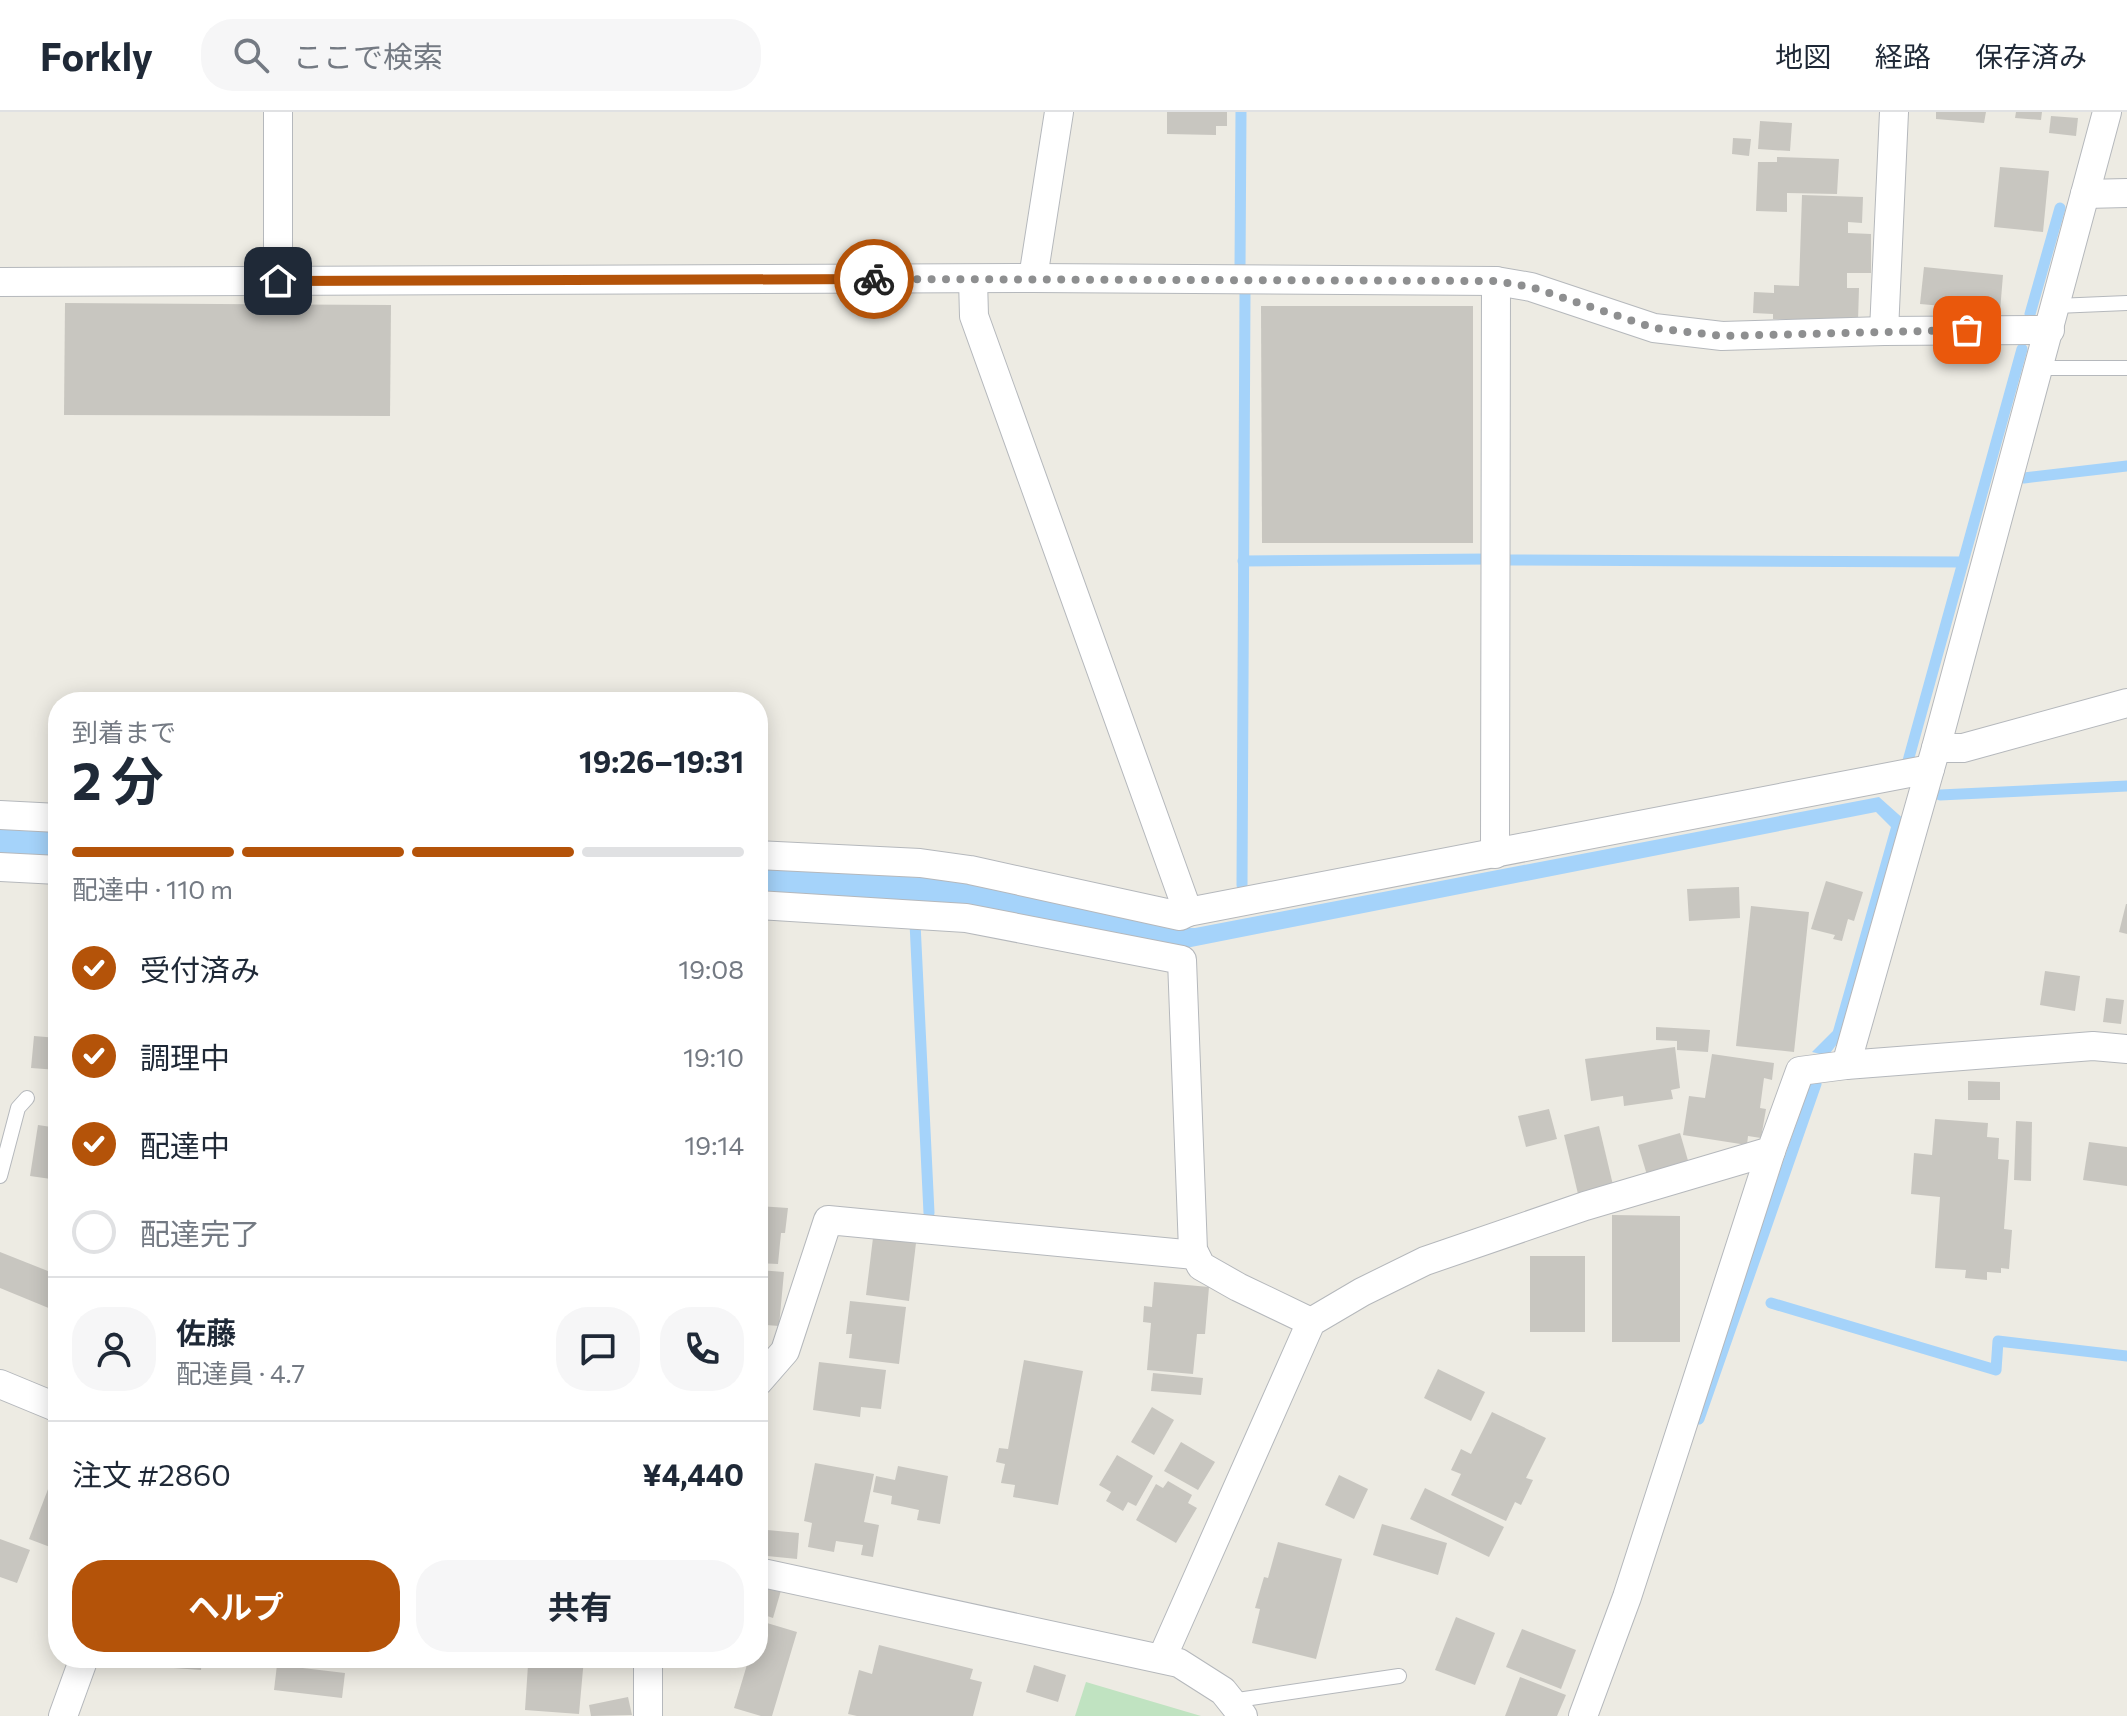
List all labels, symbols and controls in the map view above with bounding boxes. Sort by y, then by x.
search box [201,19,761,91]
text: Forkly [40,32,153,79]
icon: search [229,33,273,77]
text: ここで検索 [293,37,443,74]
text: 地図 [1775,39,1831,73]
text: 経路 [1875,39,1931,73]
text: 保存済み [1975,39,2087,73]
courier [834,239,914,319]
pin [244,247,312,315]
icon: bike [852,257,896,301]
icon: home [256,259,300,303]
pin [1933,296,2001,364]
icon: bag [1945,308,1989,352]
text: 到着まで [72,716,176,747]
text: 19:26–19:31 [579,742,744,779]
text: 2 分 [72,747,164,811]
text: 配達中 · 110 m [72,873,233,904]
icon: check [72,946,116,990]
text: 受付済み [140,950,260,987]
text: 19:08 [678,953,744,984]
icon: check [72,1034,116,1078]
text: 調理中 [140,1038,230,1075]
text: 19:10 [683,1041,744,1072]
icon: check [72,1122,116,1166]
text: 配達中 [140,1126,230,1163]
text: 19:14 [684,1129,744,1160]
text: 配達完了 [140,1214,260,1251]
button: person [72,1307,156,1391]
button: chat [556,1307,640,1391]
button: phone [660,1307,744,1391]
text: 佐藤 [176,1313,236,1350]
text: 配達員 · 4.7 [176,1357,305,1388]
text: 注文 #2860 [72,1455,231,1492]
text: ¥4,440 [642,1455,744,1492]
button: ヘルプ [72,1560,400,1652]
button: 共有 [416,1560,744,1652]

